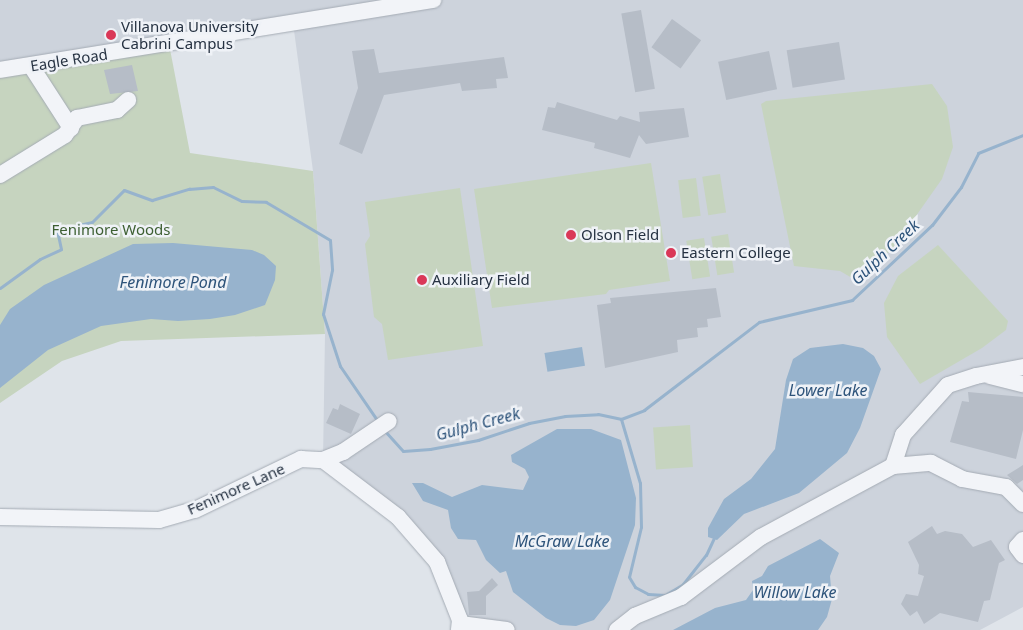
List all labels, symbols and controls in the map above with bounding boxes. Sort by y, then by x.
place label: Villanova University Cabrini Campus [121,17,259,52]
marker: Villanova University Cabrini Campus [105,29,117,41]
street label: Eagle Road [29,45,109,75]
water label: Gulph Creek [847,216,923,288]
park label: Fenimore Woods [52,221,170,239]
place label: Olson Field [581,226,659,244]
marker: Olson Field [565,229,577,241]
place label: Eastern College [681,244,791,262]
marker: Eastern College [665,247,677,259]
place label: Auxiliary Field [432,271,530,289]
water label: Fenimore Pond [120,272,226,292]
marker: Auxiliary Field [416,274,428,286]
water label: Lower Lake [789,380,867,400]
water label: Gulph Creek [434,404,522,444]
street label: Fenimore Lane [184,459,288,519]
water label: McGraw Lake [515,531,609,551]
water label: Willow Lake [754,582,836,602]

